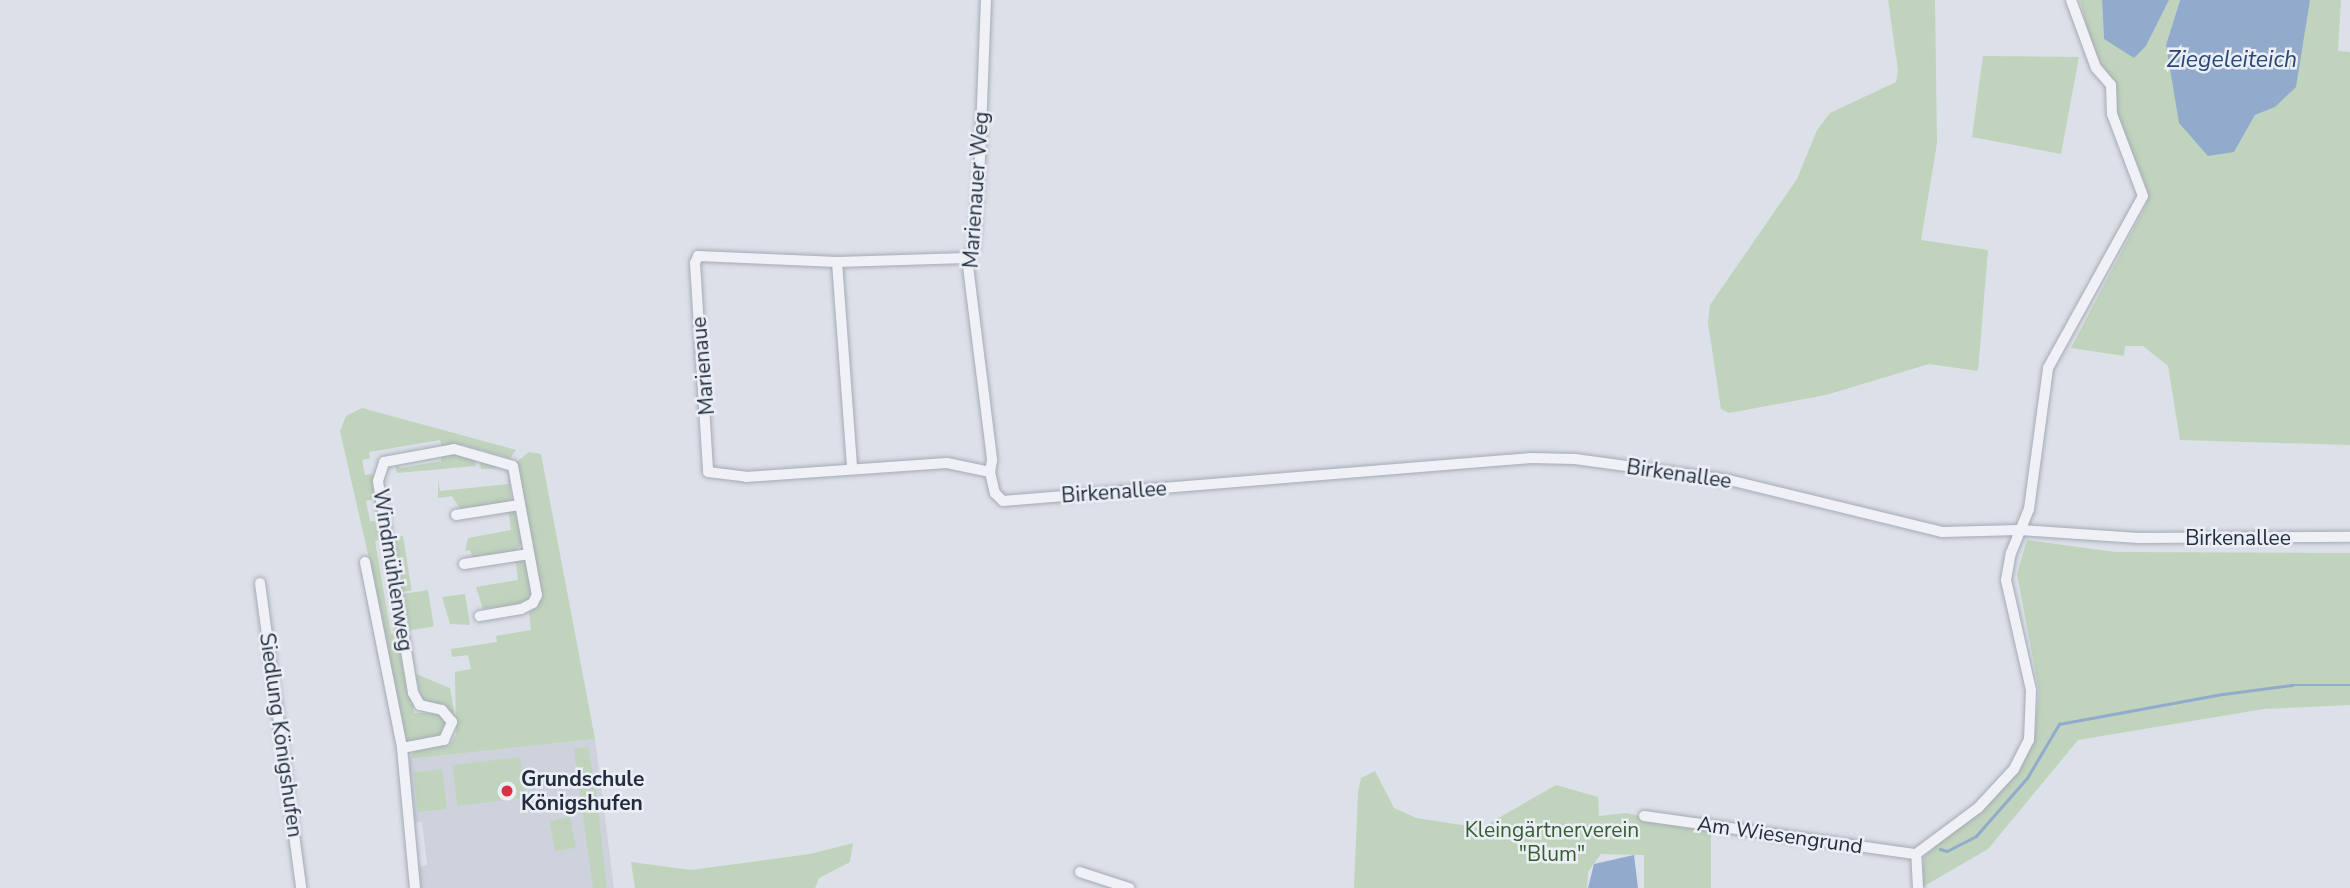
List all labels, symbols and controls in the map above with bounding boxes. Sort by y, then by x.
water label: Ziegeleiteich [2167,46,2297,74]
street label: Marienauer Weg [958,111,994,269]
street label: Marienaue [686,316,720,416]
street label: Birkenallee [1625,454,1733,494]
street label: Birkenallee [1060,476,1168,508]
street label: Windmühlenweg [368,487,418,653]
street label: Birkenallee [2185,525,2291,551]
street label: Siedlung Königshufen [254,631,308,839]
place label: Grundschule Königshufen [521,766,644,816]
marker: Grundschule Königshufen [499,783,515,799]
street label: Am Wiesengrund [1696,811,1864,859]
park label: Kleingärtnerverein "Blum" [1465,817,1639,867]

